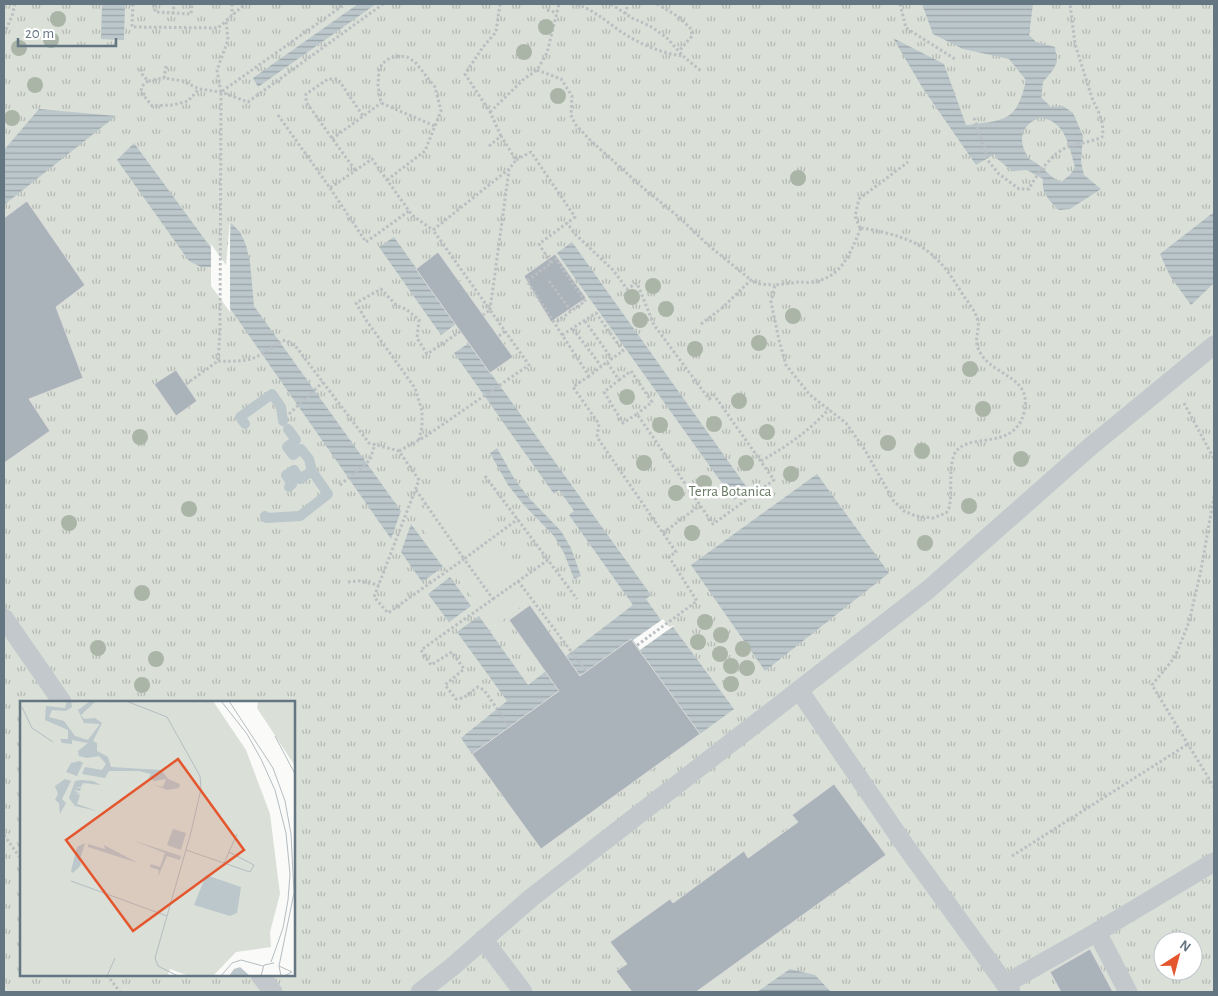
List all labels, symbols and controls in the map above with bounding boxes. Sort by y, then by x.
scale bar [18,15,115,47]
text: 20 m [25,26,54,41]
park label: Terra Botanica [689,484,772,499]
inset map [20,701,295,976]
north arrow [1153,931,1203,981]
text: N [1177,938,1193,955]

